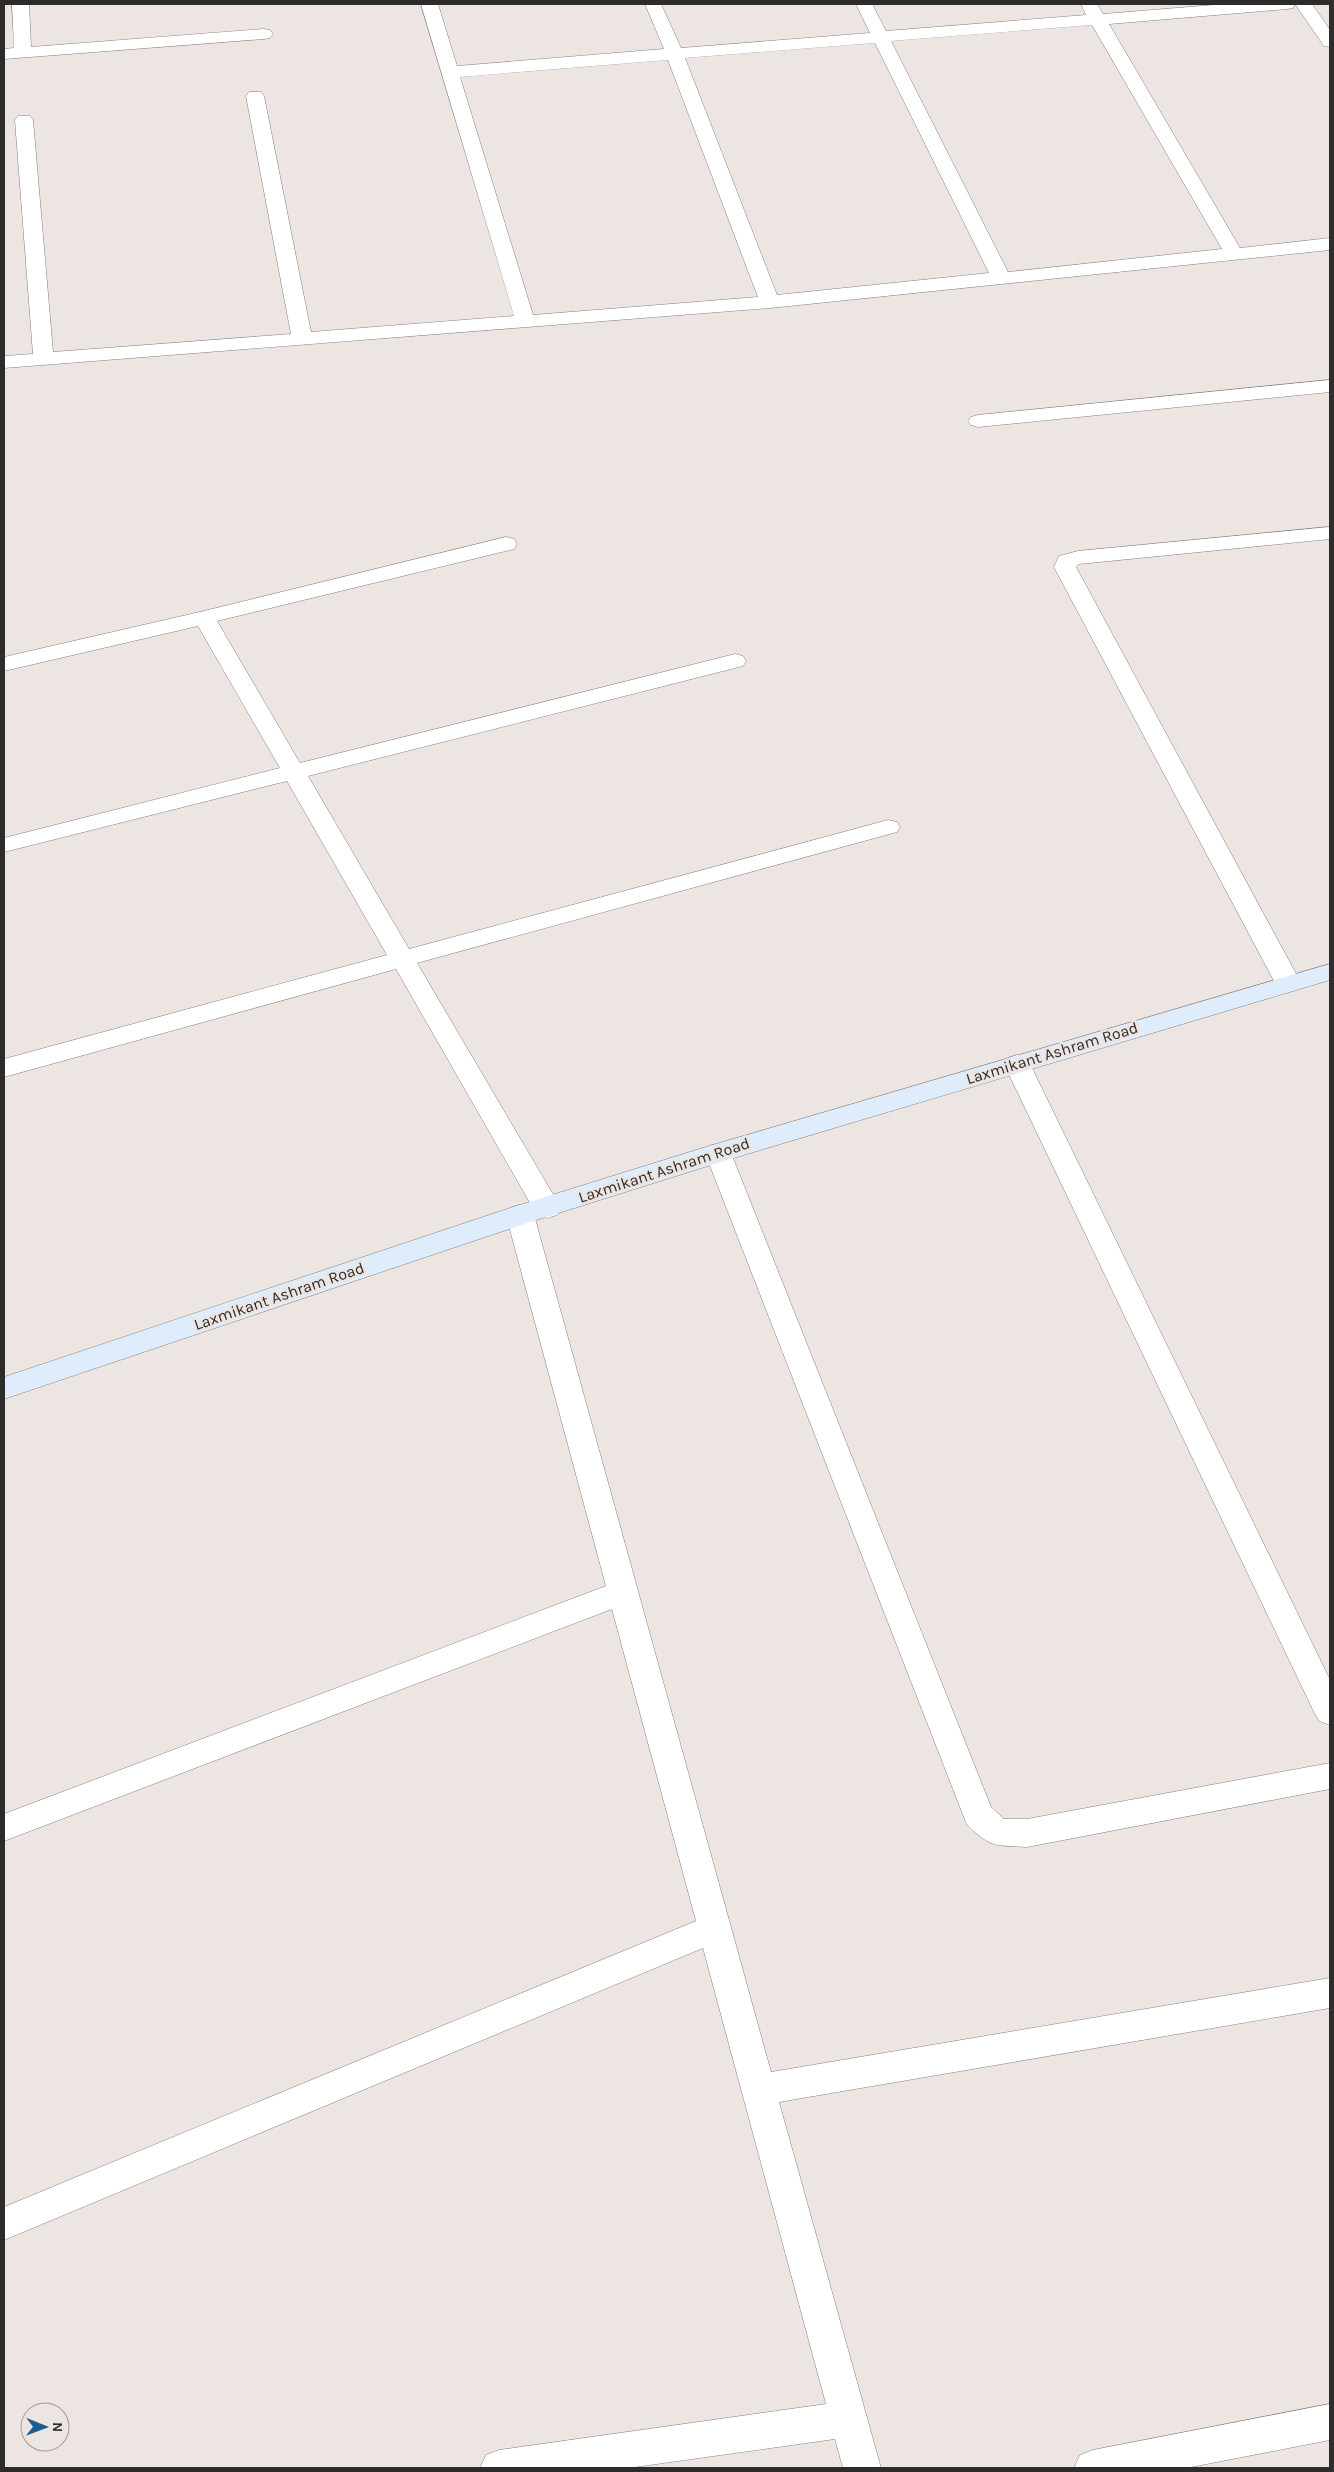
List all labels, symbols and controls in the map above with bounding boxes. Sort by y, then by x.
street label: Laxmikant Ashram Road [964,1018,1140,1088]
street label: Laxmikant Ashram Road [576,1133,752,1207]
street label: Laxmikant Ashram Road [191,1258,367,1334]
north arrow [20,2402,70,2452]
text: N [49,2422,66,2432]

